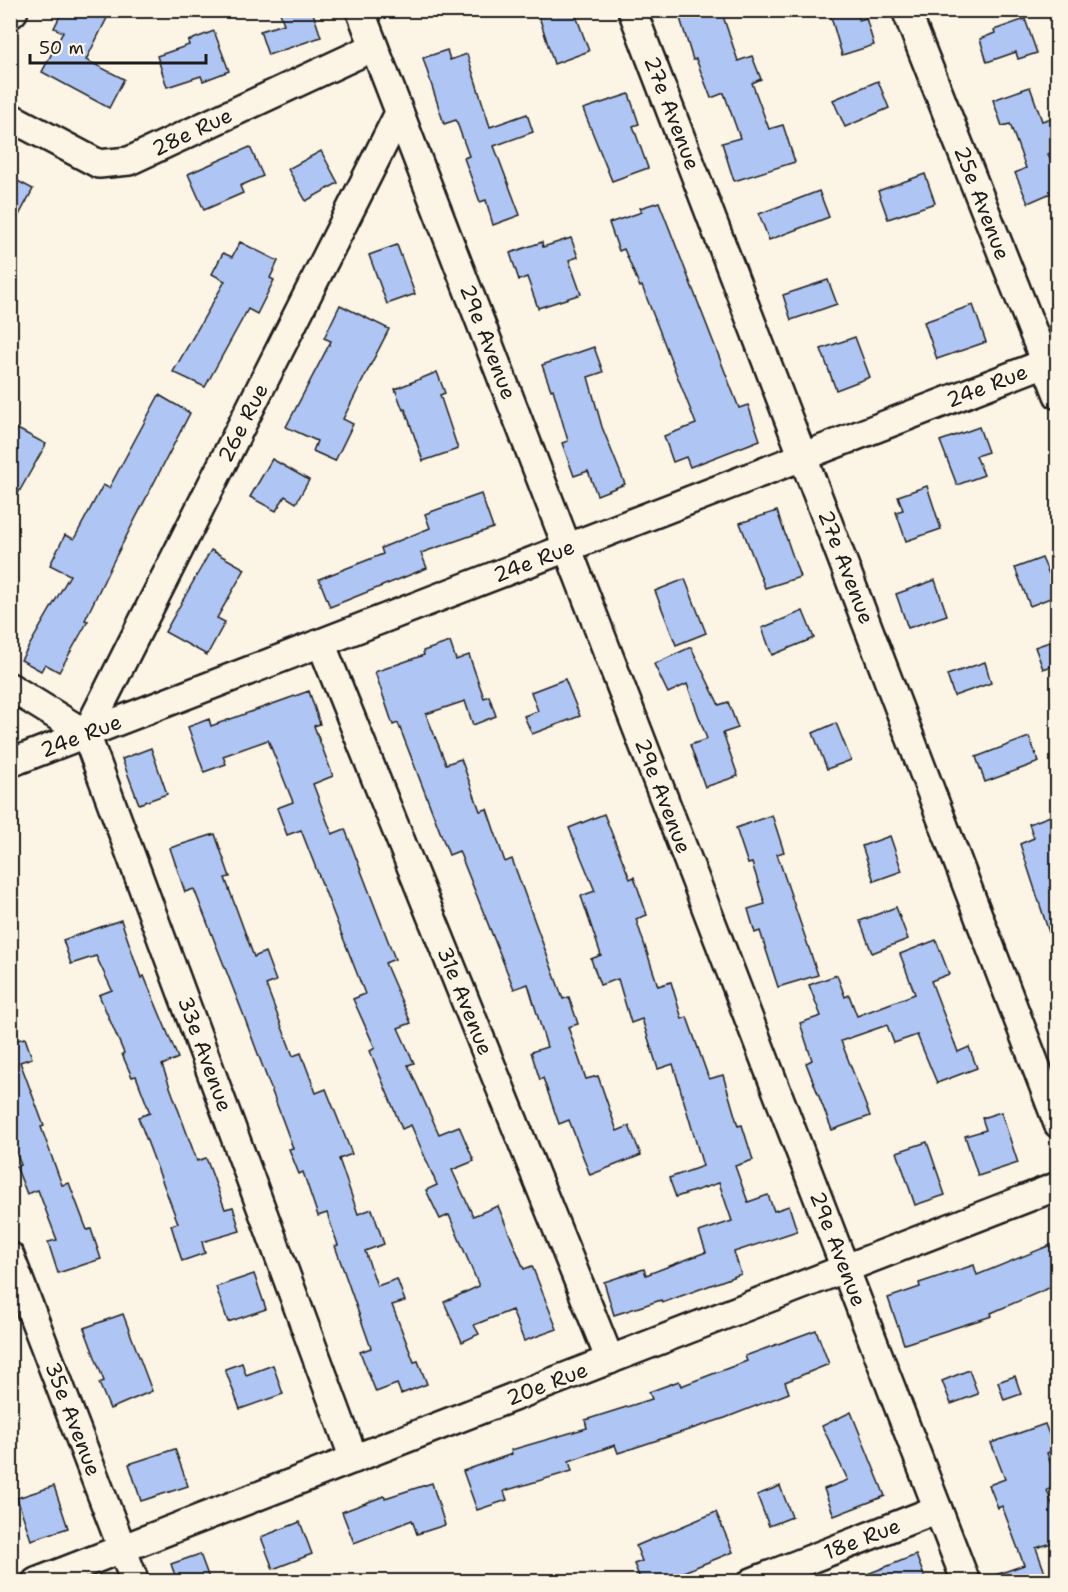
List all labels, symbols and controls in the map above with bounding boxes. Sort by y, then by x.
scale bar [30,27,206,65]
text: 50 m [39,36,84,60]
street label: 27e Avenue [637,52,707,174]
street label: 28e Rue [147,101,237,163]
street label: 25e Avenue [947,142,1017,264]
street label: 29e Avenue [453,280,523,404]
street label: 24e Rue [942,358,1032,414]
street label: 26e Rue [211,379,275,467]
street label: 27e Avenue [811,506,881,628]
street label: 24e Rue [489,533,579,589]
street label: 24e Rue [36,708,126,764]
street label: 29e Avenue [628,734,698,858]
street label: 31e Avenue [431,943,499,1059]
street label: 33e Avenue [171,992,239,1116]
street label: 29e Avenue [803,1187,873,1311]
street label: 20e Rue [502,1356,592,1412]
street label: 35e Avenue [38,1358,108,1480]
street label: 18e Rue [820,1512,904,1566]

